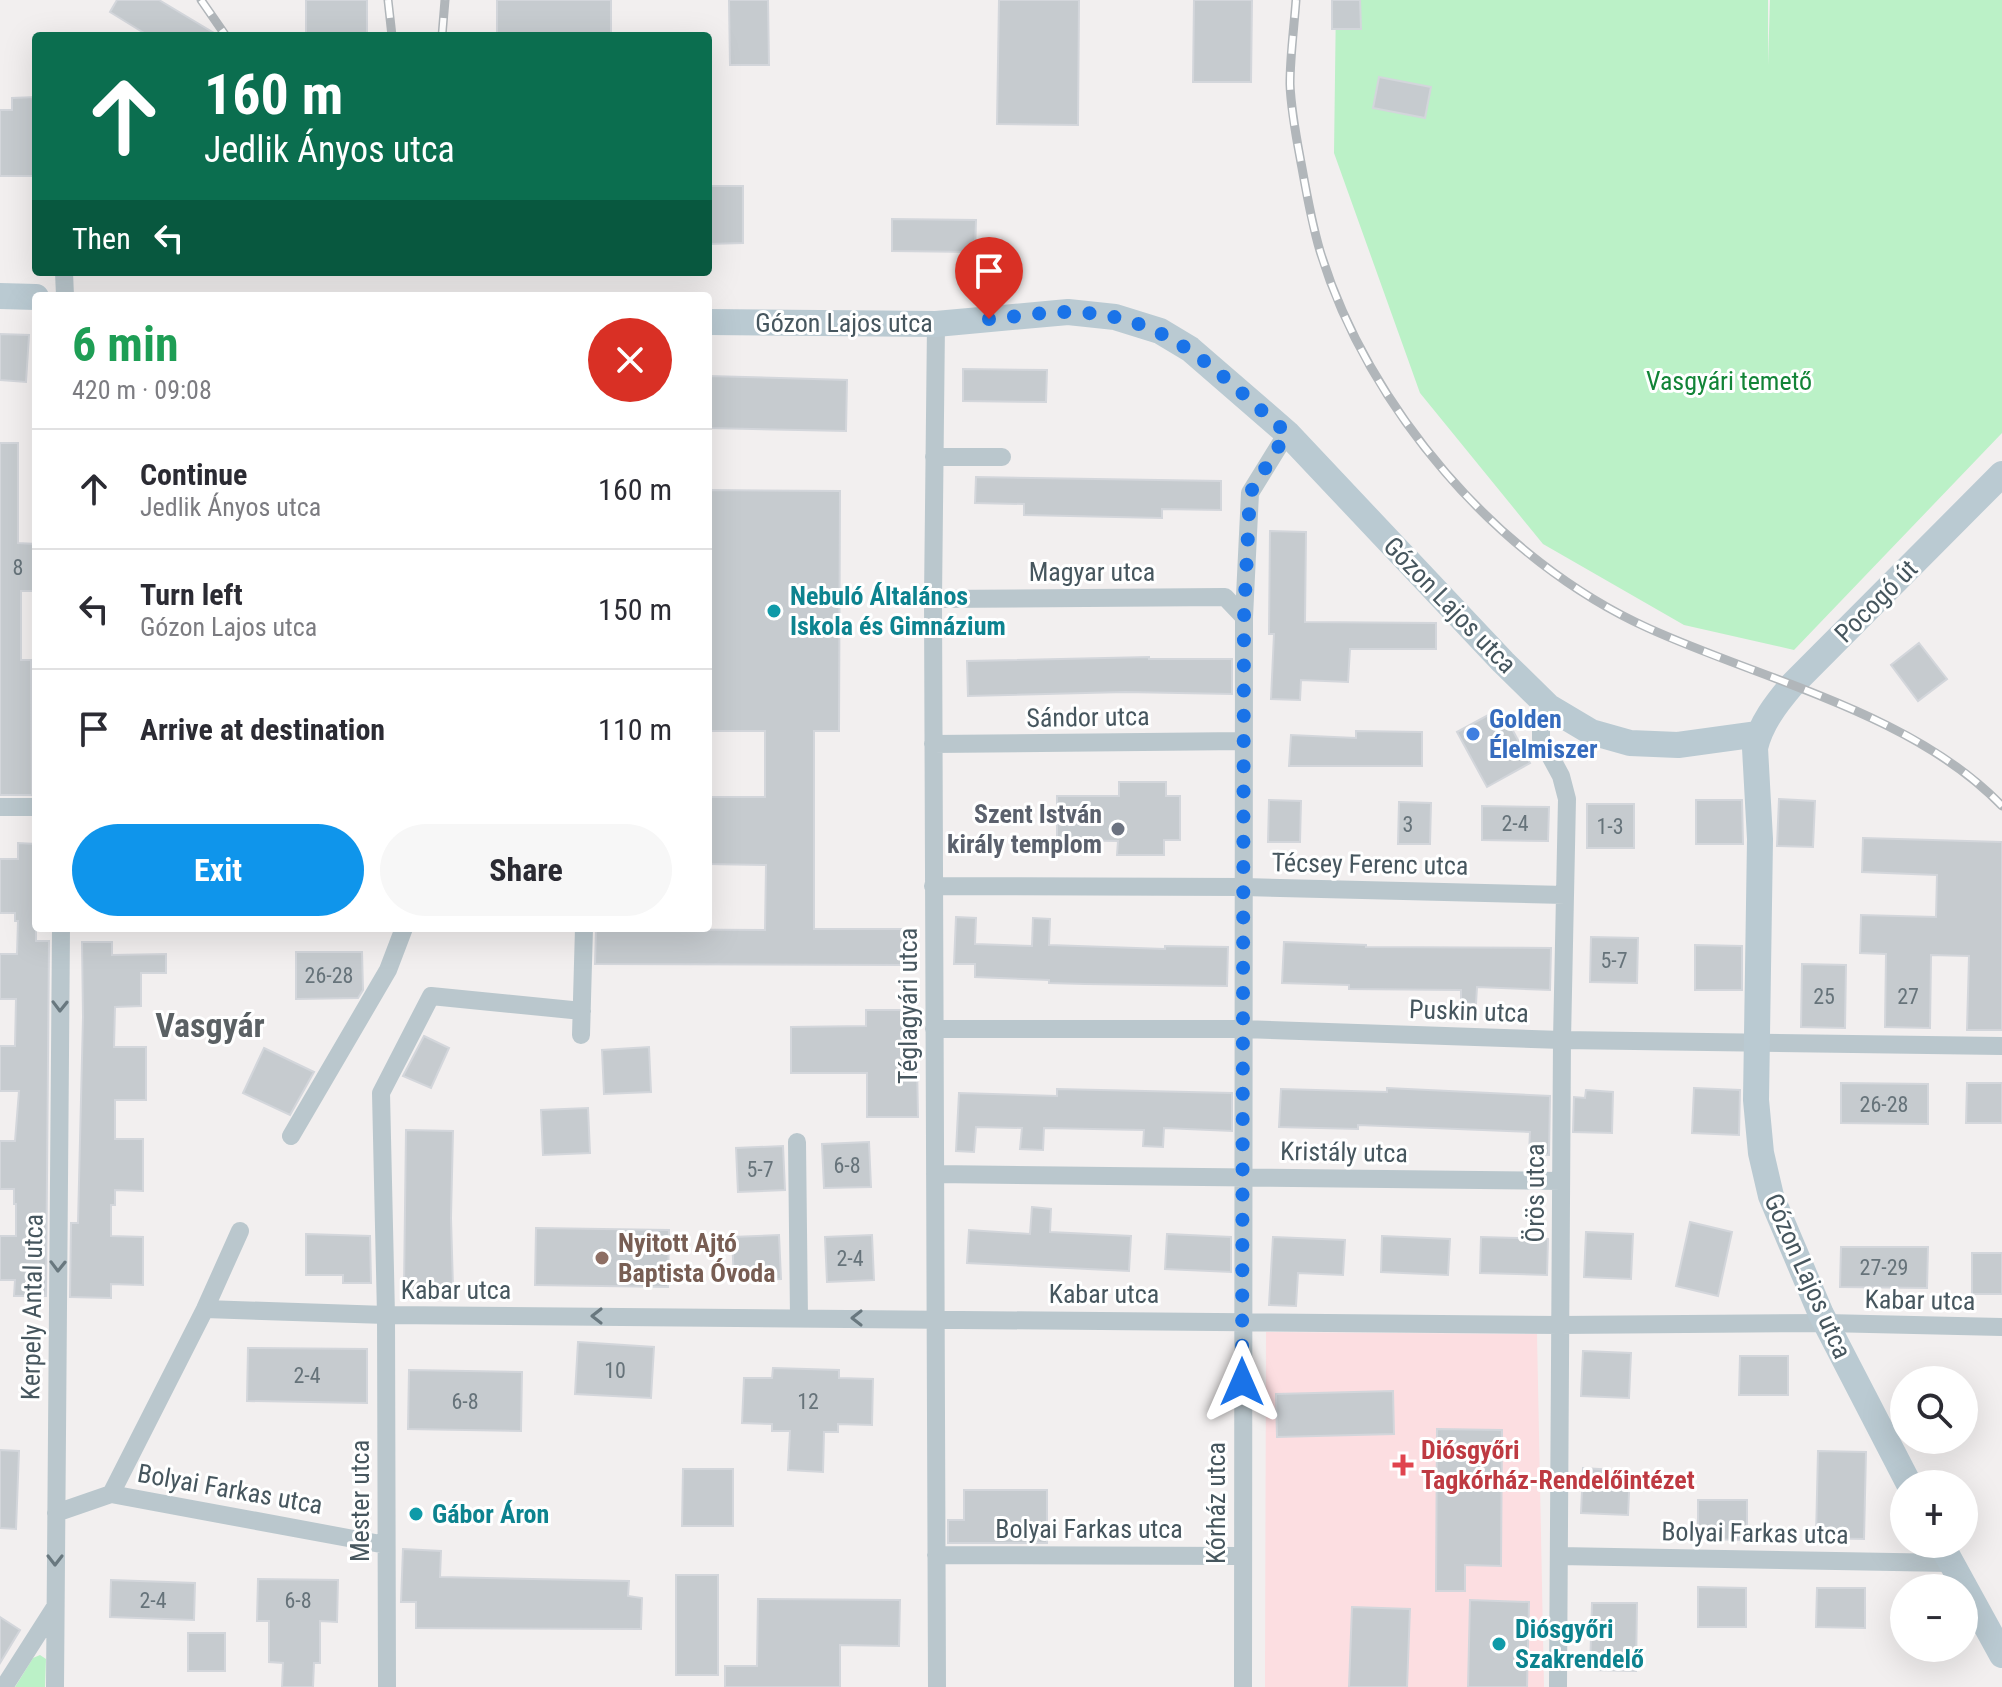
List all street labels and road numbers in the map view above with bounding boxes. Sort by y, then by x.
street label: Gózon Lajos utca [755,308,933,338]
street label: Gózon Lajos utca [1378,531,1522,679]
street label: Pocogó út [1828,553,1924,649]
street label: Magyar utca [1029,557,1155,587]
street label: Sándor utca [1026,701,1150,733]
street label: Técsey Ferenc utca [1271,847,1469,881]
street label: Téglagyári utca [893,928,923,1084]
street label: Puskin utca [1409,994,1529,1028]
street label: Kristály utca [1280,1136,1408,1168]
street label: Örös utca [1520,1144,1550,1242]
street label: Gózon Lajos utca [1758,1189,1858,1363]
street label: Kerpely Antal utca [15,1214,49,1400]
street label: Kabar utca [401,1275,511,1305]
street label: Kabar utca [1049,1279,1159,1309]
street label: Kabar utca [1864,1284,1976,1316]
street label: Mester utca [345,1440,375,1562]
street label: Kórház utca [1201,1442,1231,1564]
street label: Bolyai Farkas utca [135,1458,325,1520]
street label: Bolyai Farkas utca [995,1514,1183,1544]
street label: Bolyai Farkas utca [1661,1516,1849,1550]

